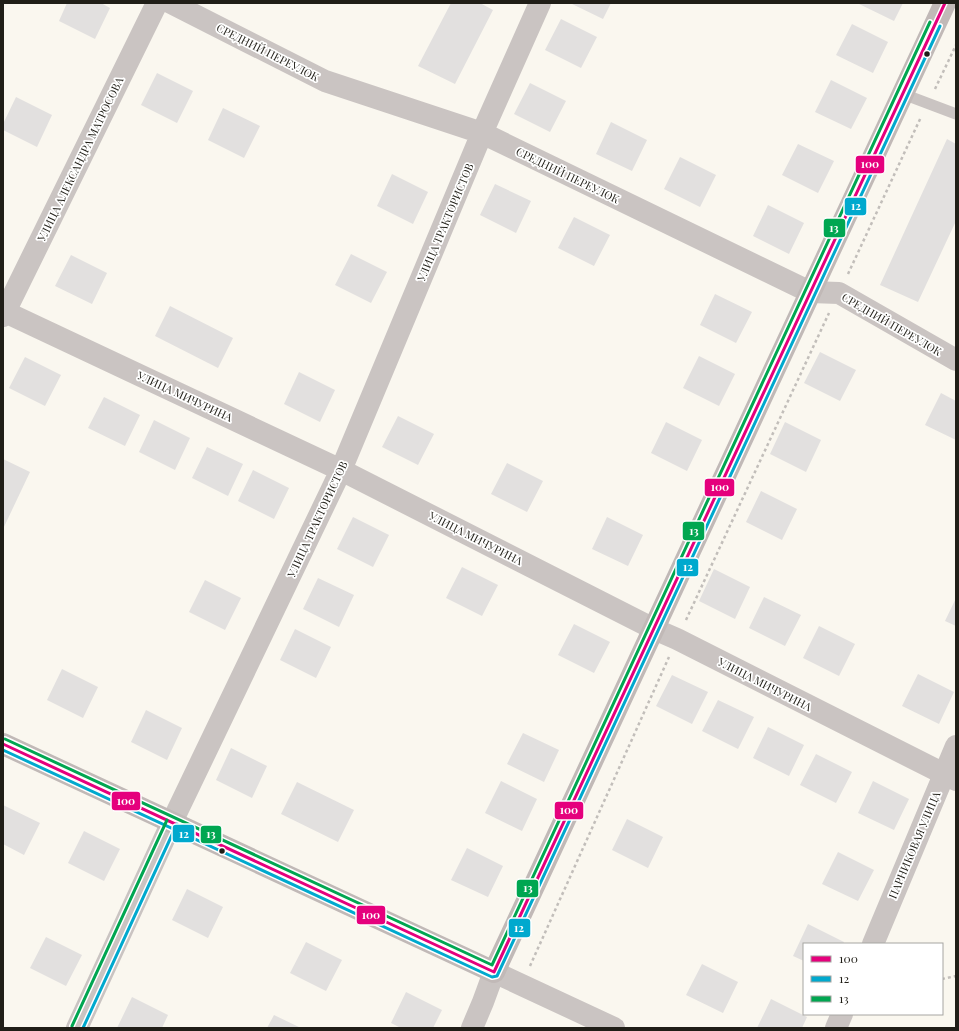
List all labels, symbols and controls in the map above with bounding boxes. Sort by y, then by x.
street label: СРЕДНИЙ ПЕРЕУЛОК [214,20,322,85]
unlabelled marker [922,49,932,59]
street label: УЛИЦА АЛЕКСАНДРА МАТРОСОВА [33,74,126,245]
street label: СРЕДНИЙ ПЕРЕУЛОК [514,143,623,207]
line badge: 100 [855,155,885,174]
text: 100 [861,156,879,171]
street label: УЛИЦА ТРАКТОРИСТОВ [413,161,477,284]
line badge: 12 [844,197,867,216]
text: 12 [851,198,861,213]
line badge: 13 [823,218,846,238]
text: 13 [829,220,839,235]
street label: СРЕДНИЙ ПЕРЕУЛОК [839,289,945,359]
street label: УЛИЦА МИЧУРИНА [134,367,235,425]
street label: УЛИЦА ТРАКТОРИСТОВ [283,458,351,581]
line badge: 100 [704,478,735,497]
text: 100 [711,479,729,494]
street label: УЛИЦА МИЧУРИНА [426,507,526,568]
line badge: 13 [682,521,705,541]
text: 13 [689,523,699,538]
line badge: 12 [676,558,699,577]
text: 12 [683,559,693,574]
street label: УЛИЦА МИЧУРИНА [715,653,815,714]
street label: ПАРНИКОВАЯ УЛИЦА [885,789,943,901]
line badge: 100 [111,791,141,811]
text: 100 [117,793,135,808]
line badge: 100 [554,801,584,820]
text: 100 [560,802,578,817]
line badge: 12 [172,824,195,843]
line badge: 13 [200,825,222,844]
text: 12 [179,826,189,841]
text: 13 [206,826,216,841]
unlabelled marker [217,846,227,856]
line badge: 13 [516,879,539,898]
text: 13 [523,880,533,895]
line badge: 100 [356,905,386,925]
text: 100 [362,907,380,922]
line badge: 12 [508,918,531,938]
text: 12 [514,920,524,935]
legend [803,943,943,1015]
text: 100 [839,950,858,966]
text: 12 [839,970,849,986]
text: 13 [839,990,849,1006]

